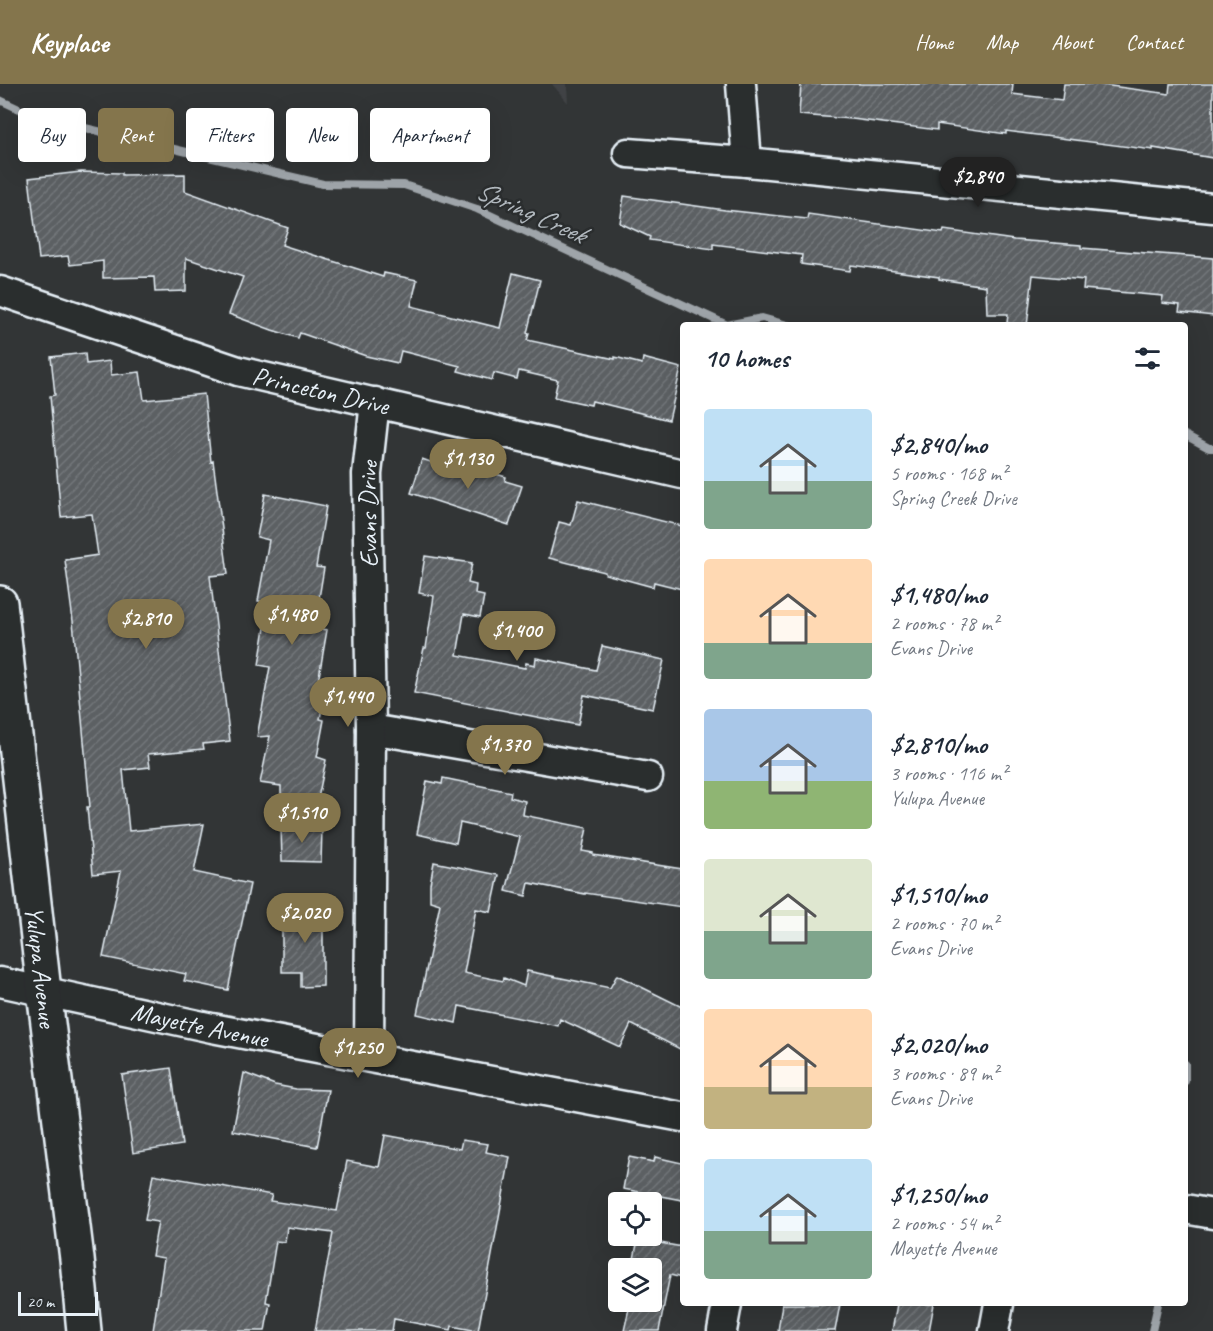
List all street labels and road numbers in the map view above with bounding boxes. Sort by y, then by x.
street label: Princeton Drive [249,359,393,423]
street label: Evans Drive [351,457,386,568]
street label: Yulupa Avenue [17,904,65,1031]
street label: Mayette Avenue [128,995,272,1055]

